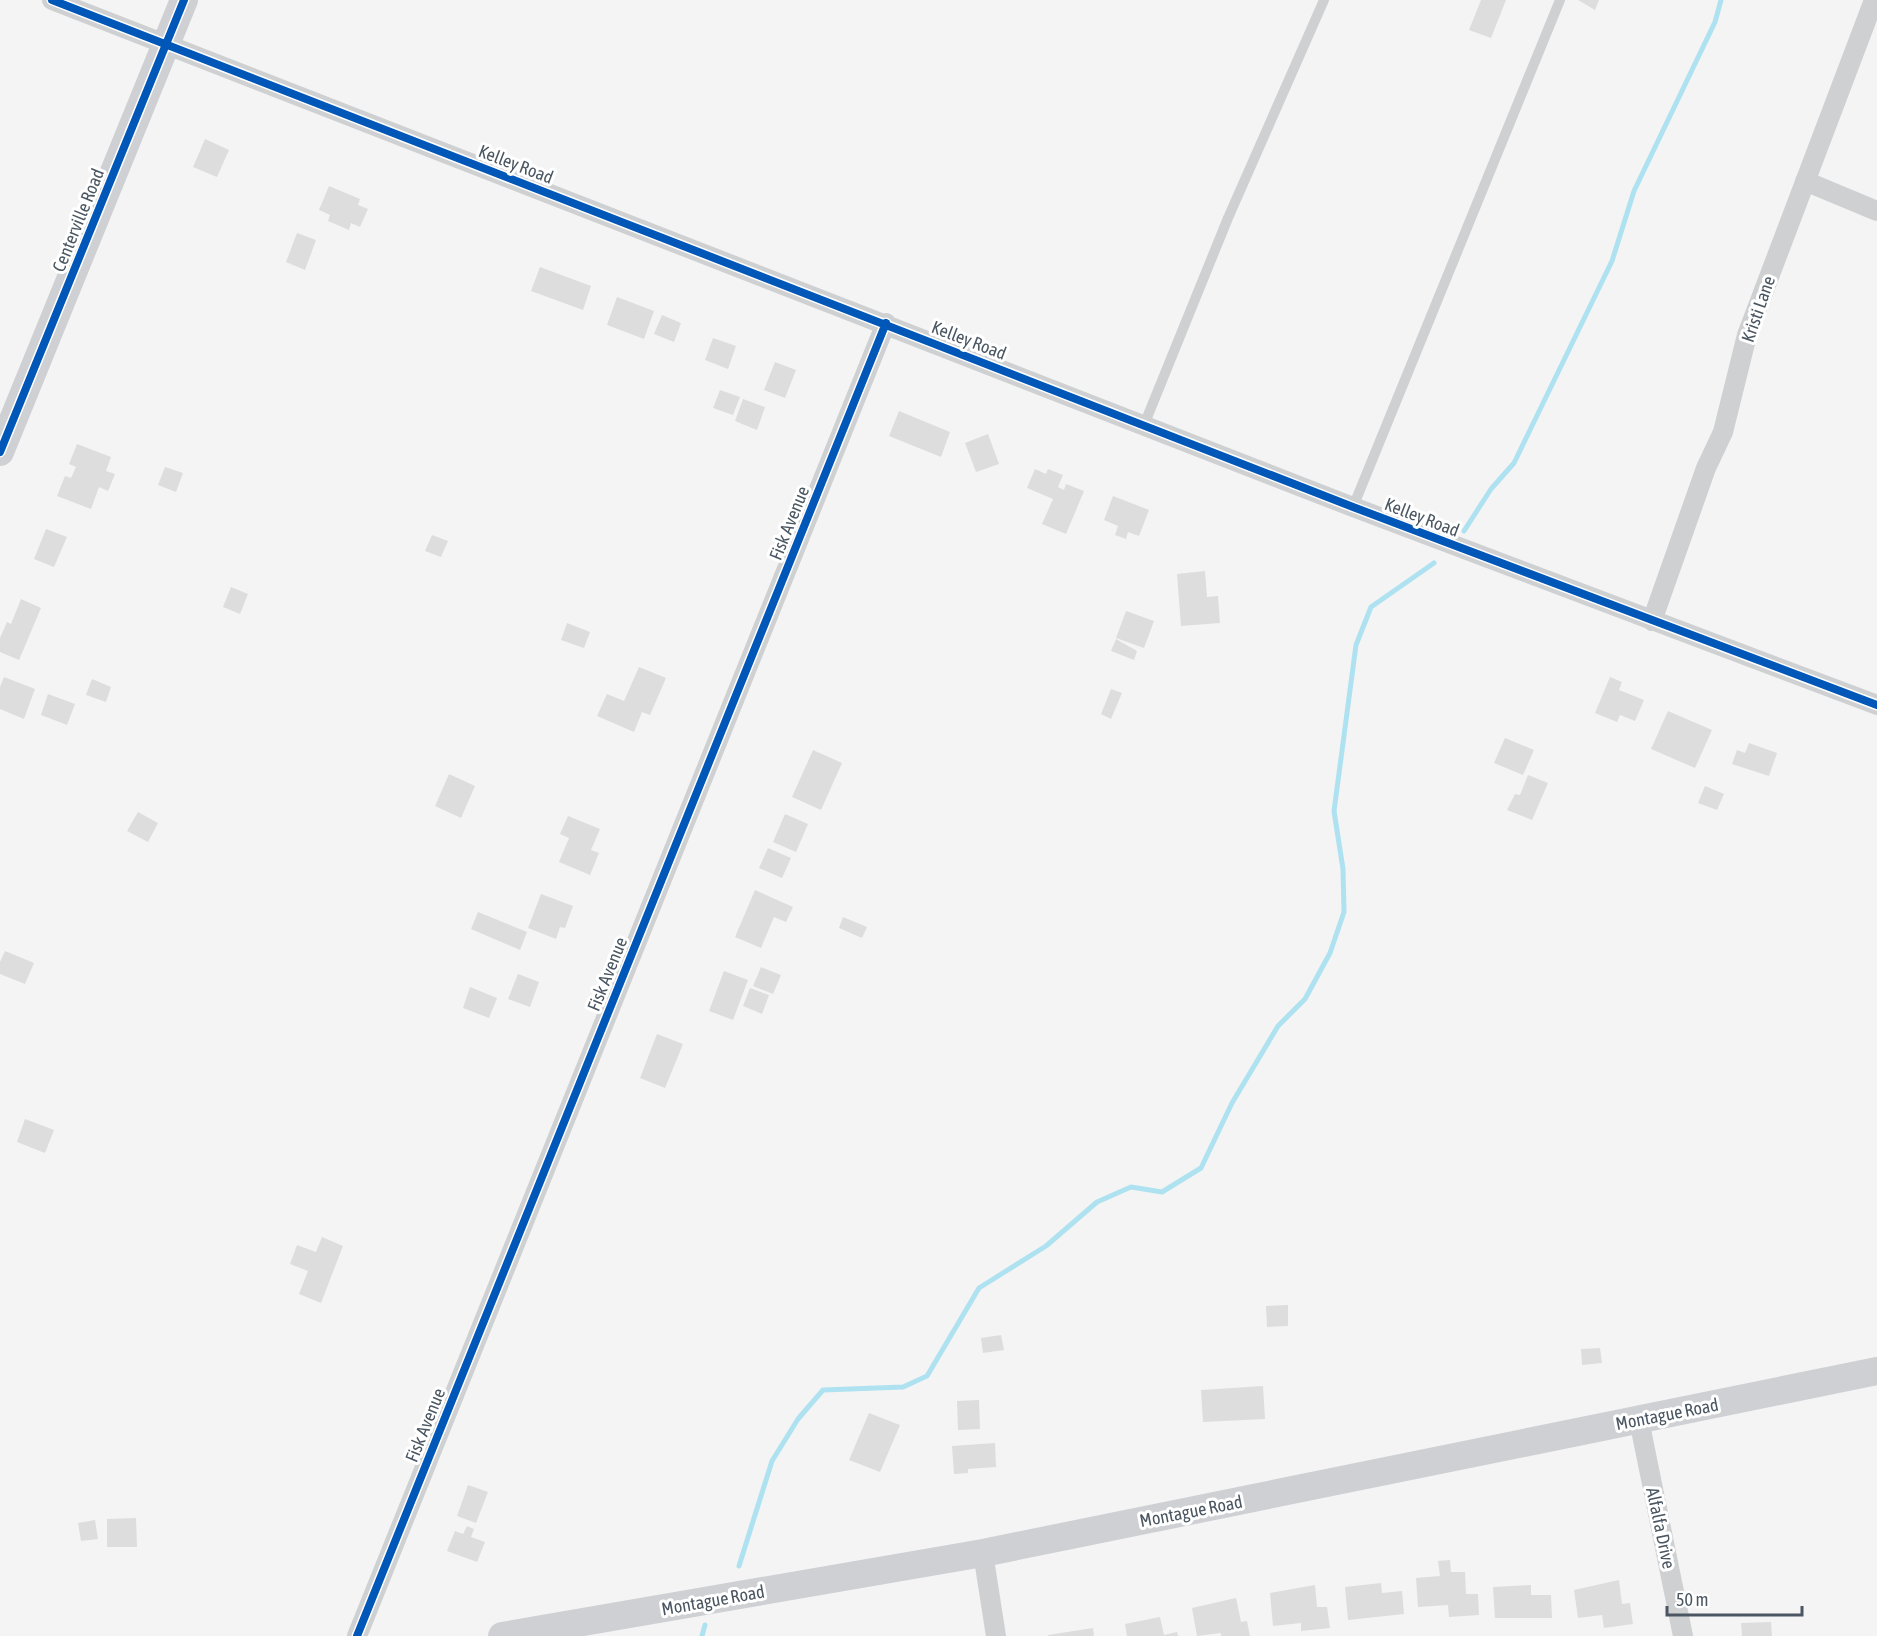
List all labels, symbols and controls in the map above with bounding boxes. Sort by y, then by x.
street label: Kelley Road [476,140,556,188]
street label: Centerville Road [48,165,108,275]
street label: Kristi Lane [1737,273,1779,345]
street label: Kelley Road [929,316,1009,364]
street label: Fisk Avenue [765,483,813,563]
street label: Kelley Road [1382,493,1462,541]
street label: Fisk Avenue [583,934,631,1014]
street label: Fisk Avenue [401,1385,449,1465]
street label: Montague Road [1614,1394,1720,1434]
street label: Alfalfa Drive [1642,1485,1680,1571]
street label: Montague Road [1138,1491,1244,1531]
scale bar [1667,1579,1802,1617]
street label: Montague Road [660,1581,766,1619]
text: 50 m [1676,1589,1708,1610]

